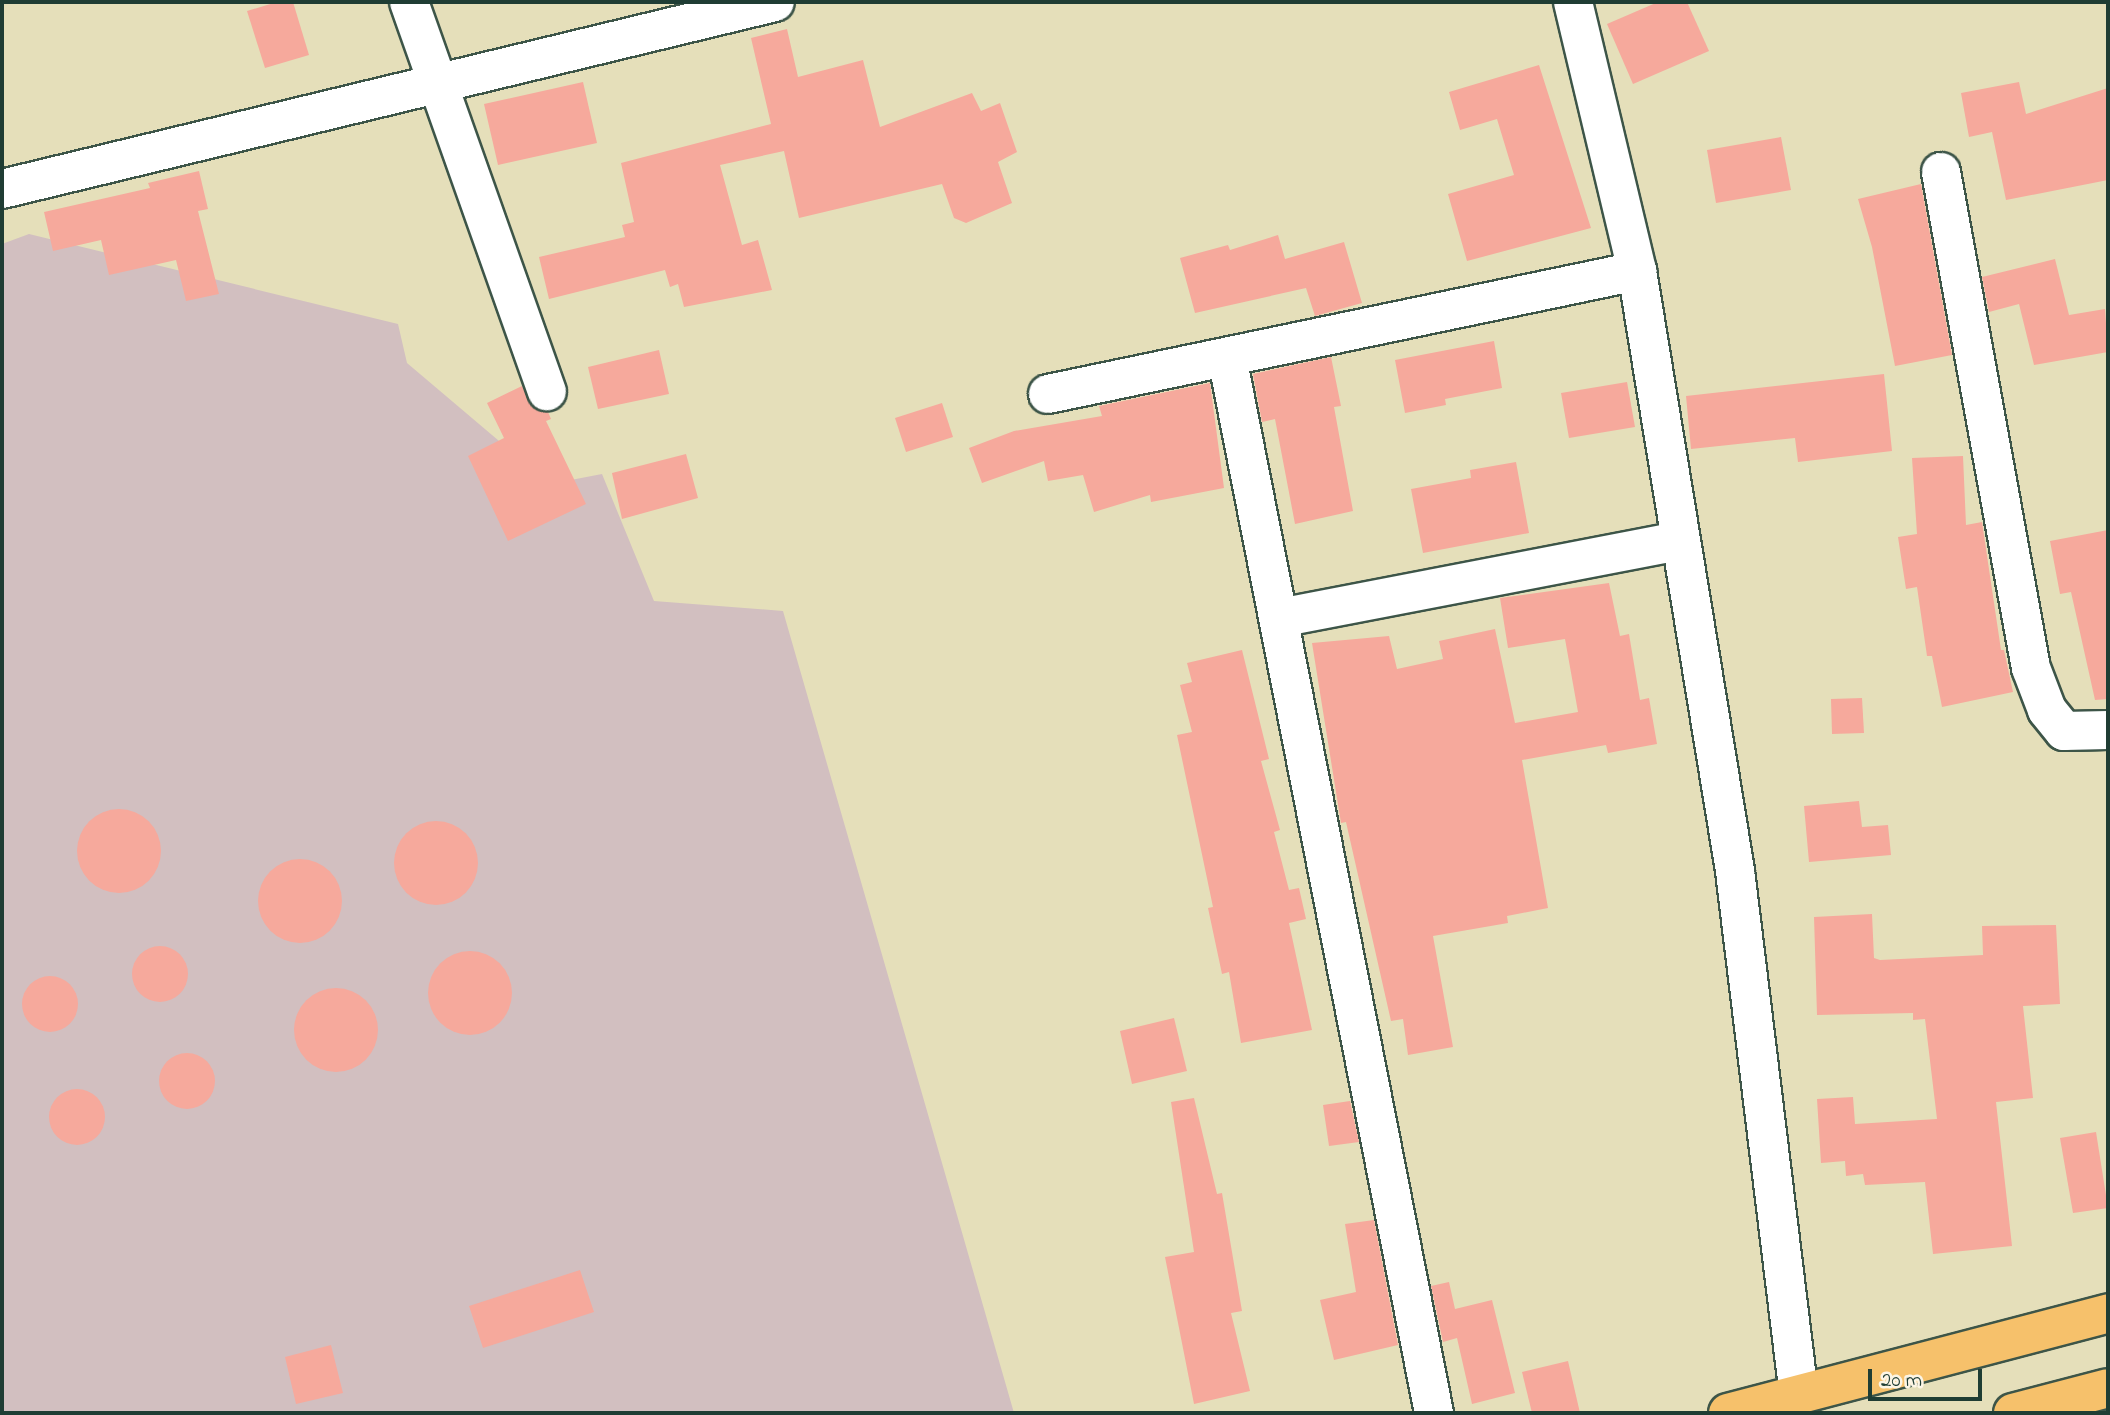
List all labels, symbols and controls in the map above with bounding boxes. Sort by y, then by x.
scale bar [1872,1356,1986,1400]
text: 20 m [1881,1366,1922,1396]

